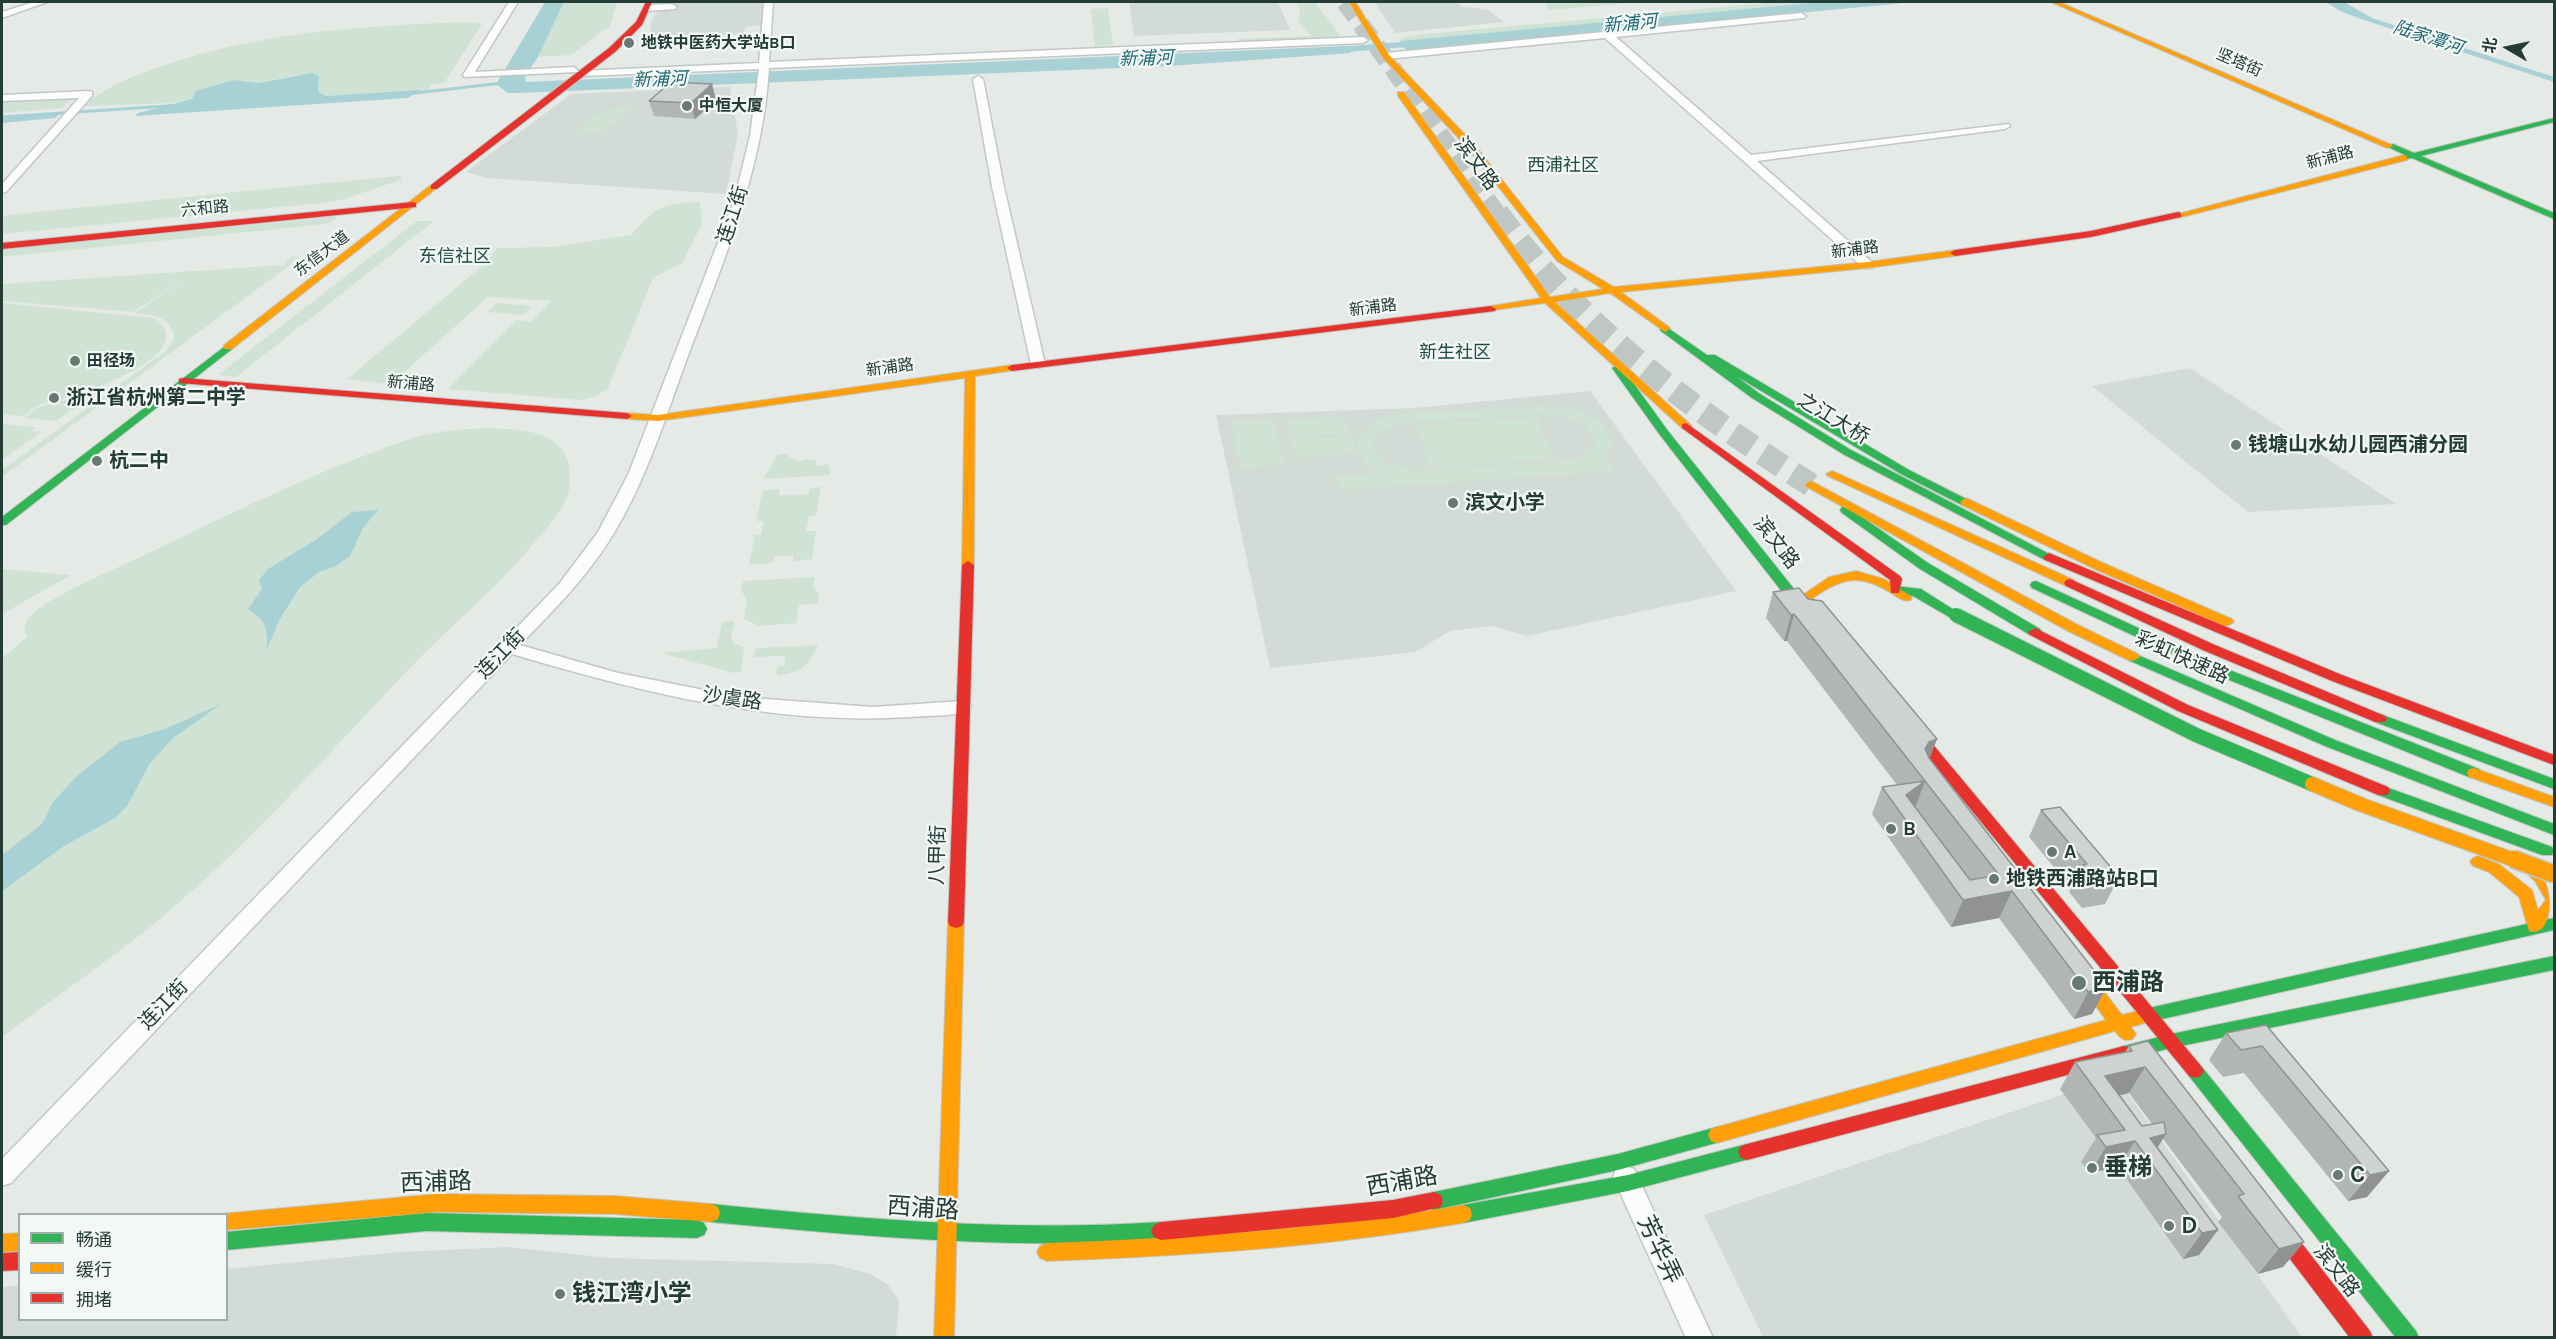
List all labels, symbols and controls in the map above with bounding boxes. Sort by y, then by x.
water label: 新浦河 [1602,11,1658,37]
water label: 陆家潭河 [2390,17,2466,59]
north arrow [2478,18,2538,78]
place label: 地铁中医药大学站B口 [641,33,795,53]
marker: 地铁中医药大学站B口 [622,36,636,50]
text: 北 [2479,36,2500,55]
street label: 坚塔街 [2213,45,2265,81]
water label: 新浦河 [1119,47,1173,71]
water label: 新浦河 [633,68,687,92]
place label: 中恒大厦 [699,96,763,116]
marker: 中恒大厦 [680,99,694,113]
street label: 滨文路 [1449,133,1503,195]
street label: 新浦路 [2304,143,2356,173]
district label: 西浦社区 [1527,155,1599,177]
street label: 连江街 [712,183,754,247]
street label: 六和路 [180,197,230,221]
street label: 东信大道 [291,227,353,281]
street label: 新浦路 [1830,238,1880,262]
district label: 东信社区 [419,246,491,268]
street label: 新浦路 [1348,296,1398,320]
district label: 新生社区 [1419,342,1491,364]
place label: 田径场 [87,351,135,371]
marker: 田径场 [68,354,82,368]
street label: 新浦路 [865,355,915,381]
street label: 新浦路 [386,372,436,396]
place label: 浙江省杭州第二中学 [66,386,246,410]
street label: 之江大桥 [1793,388,1873,450]
marker: 浙江省杭州第二中学 [47,391,61,405]
place label: 钱塘山水幼儿园西浦分园 [2248,433,2468,457]
marker: 钱塘山水幼儿园西浦分园 [2229,438,2243,452]
place label: 杭二中 [109,449,169,473]
marker: 杭二中 [90,454,104,468]
place label: 滨文小学 [1465,491,1545,515]
marker: 滨文小学 [1446,496,1460,510]
street label: 滨文路 [1748,512,1804,574]
street label: 连江街 [472,624,530,684]
street label: 彩虹快速路 [2131,627,2233,689]
street label: 沙虞路 [701,683,763,715]
place label: B [1903,817,1916,841]
marker: B [1884,822,1898,836]
street label: 八甲街 [925,825,951,885]
place label: A [2064,840,2077,864]
marker: A [2045,845,2059,859]
place label: 地铁西浦路站B口 [2006,867,2159,891]
marker: 地铁西浦路站B口 [1987,872,2001,886]
place label: 西浦路 [2092,969,2164,997]
marker: 西浦路 [2070,974,2088,992]
street label: 连江街 [135,975,193,1035]
place label: 垂梯 [2104,1154,2152,1182]
marker: 垂梯 [2085,1161,2099,1175]
place label: C [2350,1161,2365,1189]
street label: 西浦路 [1364,1162,1440,1202]
street label: 西浦路 [400,1167,472,1199]
marker: C [2331,1168,2345,1182]
street label: 西浦路 [886,1192,960,1226]
street label: 芳华弄 [1631,1211,1687,1289]
place label: D [2181,1212,2197,1240]
legend [18,1213,228,1321]
marker: D [2162,1219,2176,1233]
text: 畅通 [76,1229,112,1251]
street label: 滨文路 [2308,1240,2364,1302]
text: 缓行 [76,1259,112,1281]
place label: 钱江湾小学 [572,1280,692,1308]
marker: 钱江湾小学 [553,1287,567,1301]
text: 拥堵 [76,1289,112,1311]

